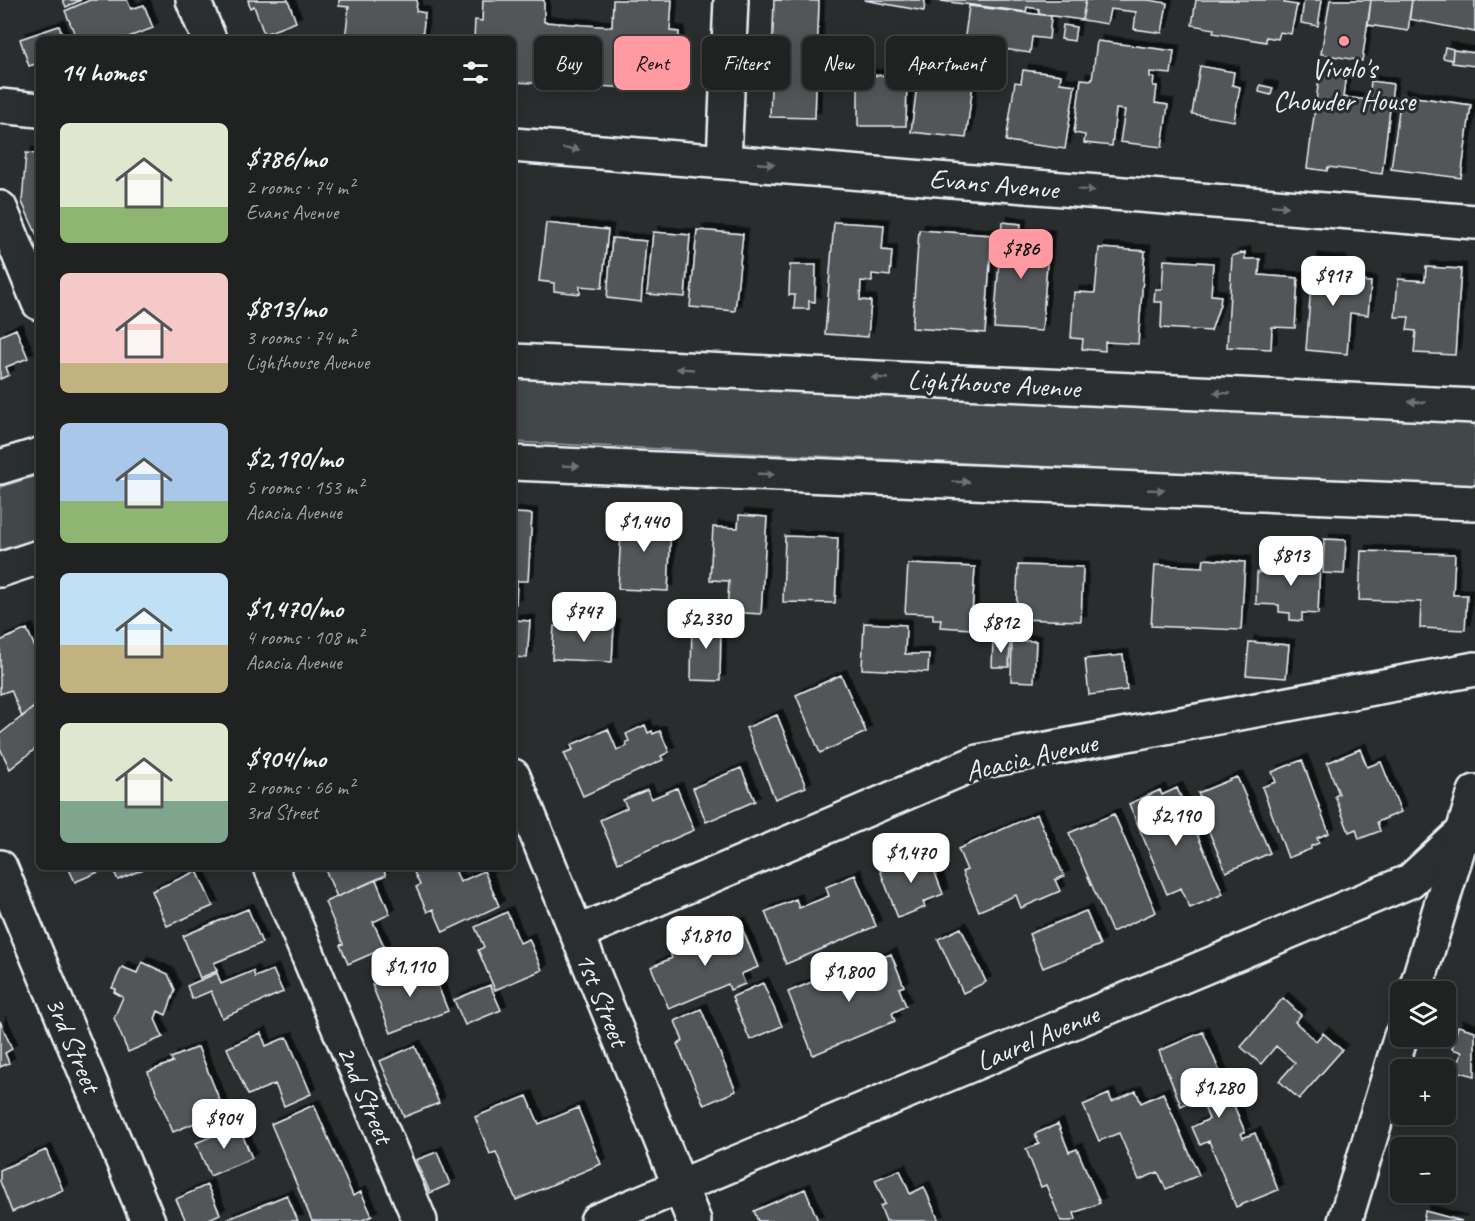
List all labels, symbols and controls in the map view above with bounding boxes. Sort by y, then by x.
marker: Vivolo's Chowder House [1337,34,1351,48]
chip: Buy [534,36,602,90]
chip: Rent [614,36,690,90]
chip: Filters [702,36,790,90]
chip: New [802,36,874,90]
chip: Apartment [886,36,1006,90]
place label: Vivolo's Chowder House [1273,51,1417,118]
text: 14 homes [60,56,145,89]
icon: filters [459,56,492,89]
text: $786/mo [246,142,327,175]
one-way arrow [562,144,581,154]
icon: home [108,147,180,219]
one-way arrow [756,160,775,169]
street label: Evans Avenue [928,160,1062,207]
text: 2 rooms · 74 m² [246,175,354,200]
one-way arrow [1076,185,1095,195]
text: Evans Avenue [246,200,338,225]
one-way arrow [1271,201,1290,211]
pin: $786 [985,229,1057,280]
text: $786 [1003,236,1039,261]
pin: $917 [1297,256,1369,307]
text: $917 [1315,263,1351,288]
text: $813/mo [246,292,326,325]
icon: home [108,297,180,369]
text: 3 rooms · 74 m² [246,325,354,350]
text: Lighthouse Avenue [246,350,369,375]
street label: Lighthouse Avenue [907,362,1083,406]
one-way arrow [676,365,695,374]
one-way arrow [871,373,890,382]
one-way arrow [1212,388,1231,397]
one-way arrow [1407,397,1426,406]
text: $2,190/mo [246,442,343,475]
icon: home [108,447,180,519]
one-way arrow [562,461,581,470]
one-way arrow [757,469,776,478]
text: 5 rooms · 153 m² [246,475,363,500]
one-way arrow [952,477,971,486]
one-way arrow [1146,485,1165,495]
text: Acacia Avenue [246,500,342,525]
pin: $1,440 [595,502,693,553]
text: $1,440 [620,509,668,534]
pin: $813 [1255,536,1327,587]
text: $813 [1273,543,1309,568]
text: $1,470/mo [246,592,343,625]
pin: $747 [548,592,620,643]
icon: home [108,597,180,669]
text: $747 [566,599,602,624]
pin: $2,330 [657,599,755,650]
pin: $812 [965,603,1037,654]
text: $2,330 [682,606,730,631]
text: $812 [983,610,1019,635]
text: 4 rooms · 108 m² [246,625,363,650]
text: Acacia Avenue [246,650,342,675]
street label: Acacia Avenue [962,724,1102,789]
text: $904/mo [246,742,326,775]
icon: home [108,747,180,819]
text: 2 rooms · 66 m² [246,775,354,800]
pin: $2,190 [1127,796,1225,847]
text: 3rd Street [246,800,318,825]
text: $2,190 [1152,803,1200,828]
pin: $1,470 [862,833,960,884]
text: $1,470 [887,840,935,865]
pin: $1,810 [656,916,754,967]
text: $1,810 [681,923,729,948]
pin: $1,110 [361,947,459,998]
street label: 1st Street [568,947,638,1054]
pin: $1,800 [800,952,898,1003]
text: $1,110 [386,954,434,979]
text: $1,800 [825,959,873,984]
map controls [1390,981,1456,1203]
button: layers [1390,981,1456,1047]
street label: 3rd Street [38,991,110,1100]
street label: Laurel Avenue [971,995,1105,1079]
street label: 2nd Street [329,1040,403,1151]
button: + [1390,1059,1456,1125]
pin: $1,280 [1170,1068,1268,1119]
text: $1,280 [1195,1075,1243,1100]
pin: $904 [188,1099,260,1150]
text: $904 [206,1106,242,1131]
button: − [1390,1137,1456,1203]

